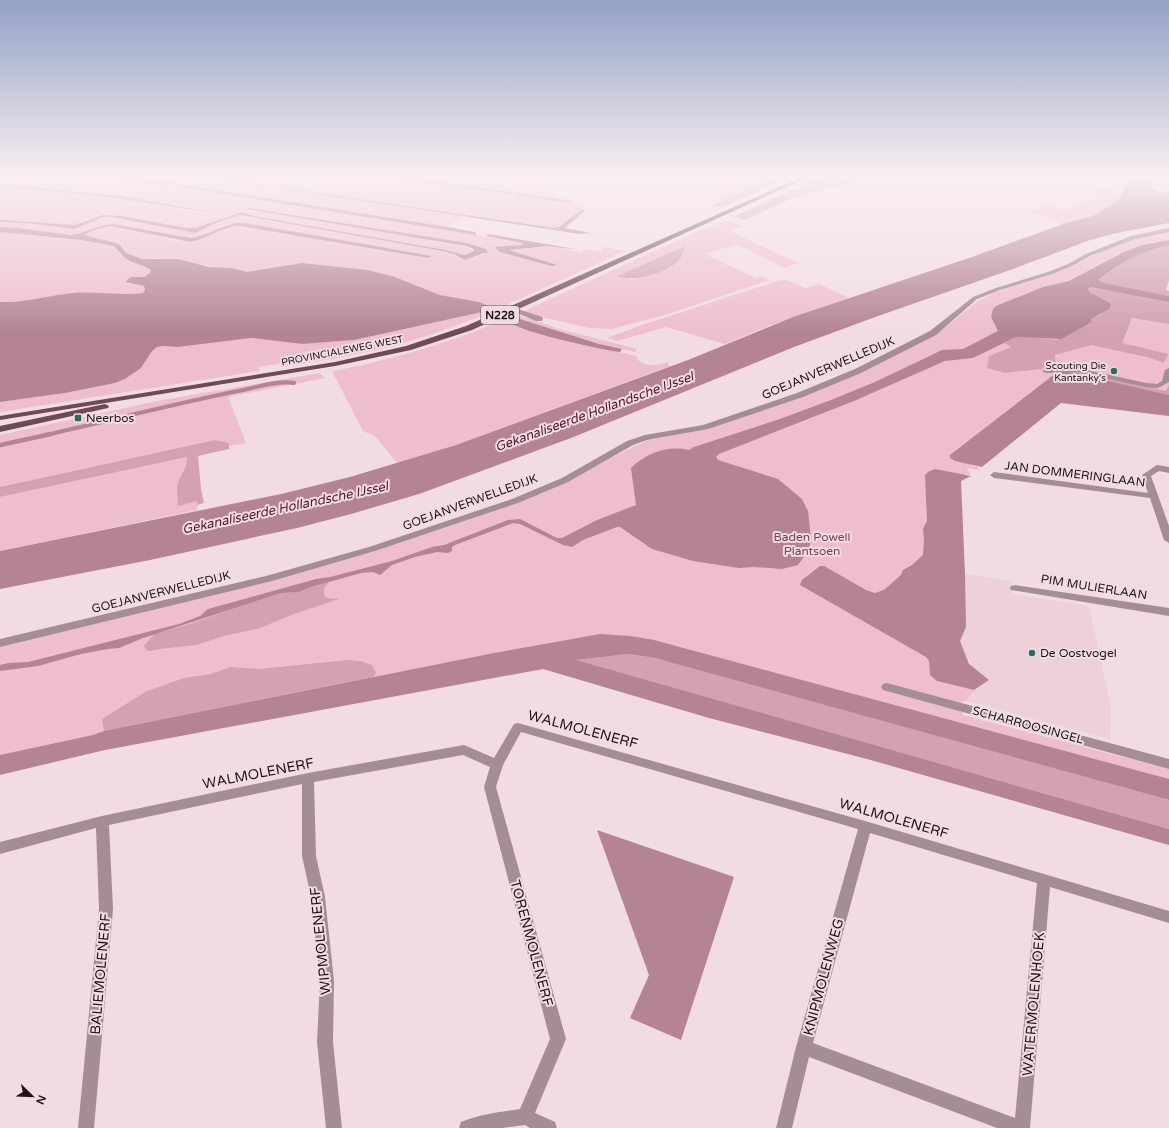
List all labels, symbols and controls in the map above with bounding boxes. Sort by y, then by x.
road number: N228 [481,306,519,324]
street label: PROVINCIALEWEG WEST [280,333,404,369]
street label: GOEJANVERWELLEDIJK [760,334,896,402]
place label: Scouting Die Kantanky's [1046,360,1106,384]
marker: Scouting Die Kantanky's [1109,366,1119,376]
water label: Gekanaliseerde Hollandsche IJssel [493,368,697,455]
place label: Neerbos [86,411,135,425]
marker: Neerbos [73,413,83,423]
street label: JAN DOMMERINGLAAN [1004,458,1146,490]
street label: GOEJANVERWELLEDIJK [401,471,539,533]
water label: Gekanaliseerde Hollandsche IJssel [181,478,391,538]
park label: Baden Powell Plantsoen [773,530,851,558]
street label: GOEJANVERWELLEDIJK [90,568,232,616]
street label: PIM MULIERLAAN [1040,572,1148,602]
place label: De Oostvogel [1040,646,1117,660]
marker: De Oostvogel [1027,648,1037,658]
street label: SCHARROOSINGEL [971,703,1085,747]
street label: WALMOLENERF [526,707,640,752]
street label: WALMOLENERF [201,754,316,793]
street label: WALMOLENERF [837,795,951,842]
street label: TORENMOLENERF [506,878,557,1009]
street label: WIPMOLENERF [306,886,335,996]
street label: BALIEMOLENERF [87,912,114,1035]
street label: KNIPMOLENWEG [800,917,847,1038]
street label: WATERMOLENHOEK [1019,931,1048,1077]
north arrow [12,1076,52,1116]
text: N [33,1093,48,1106]

